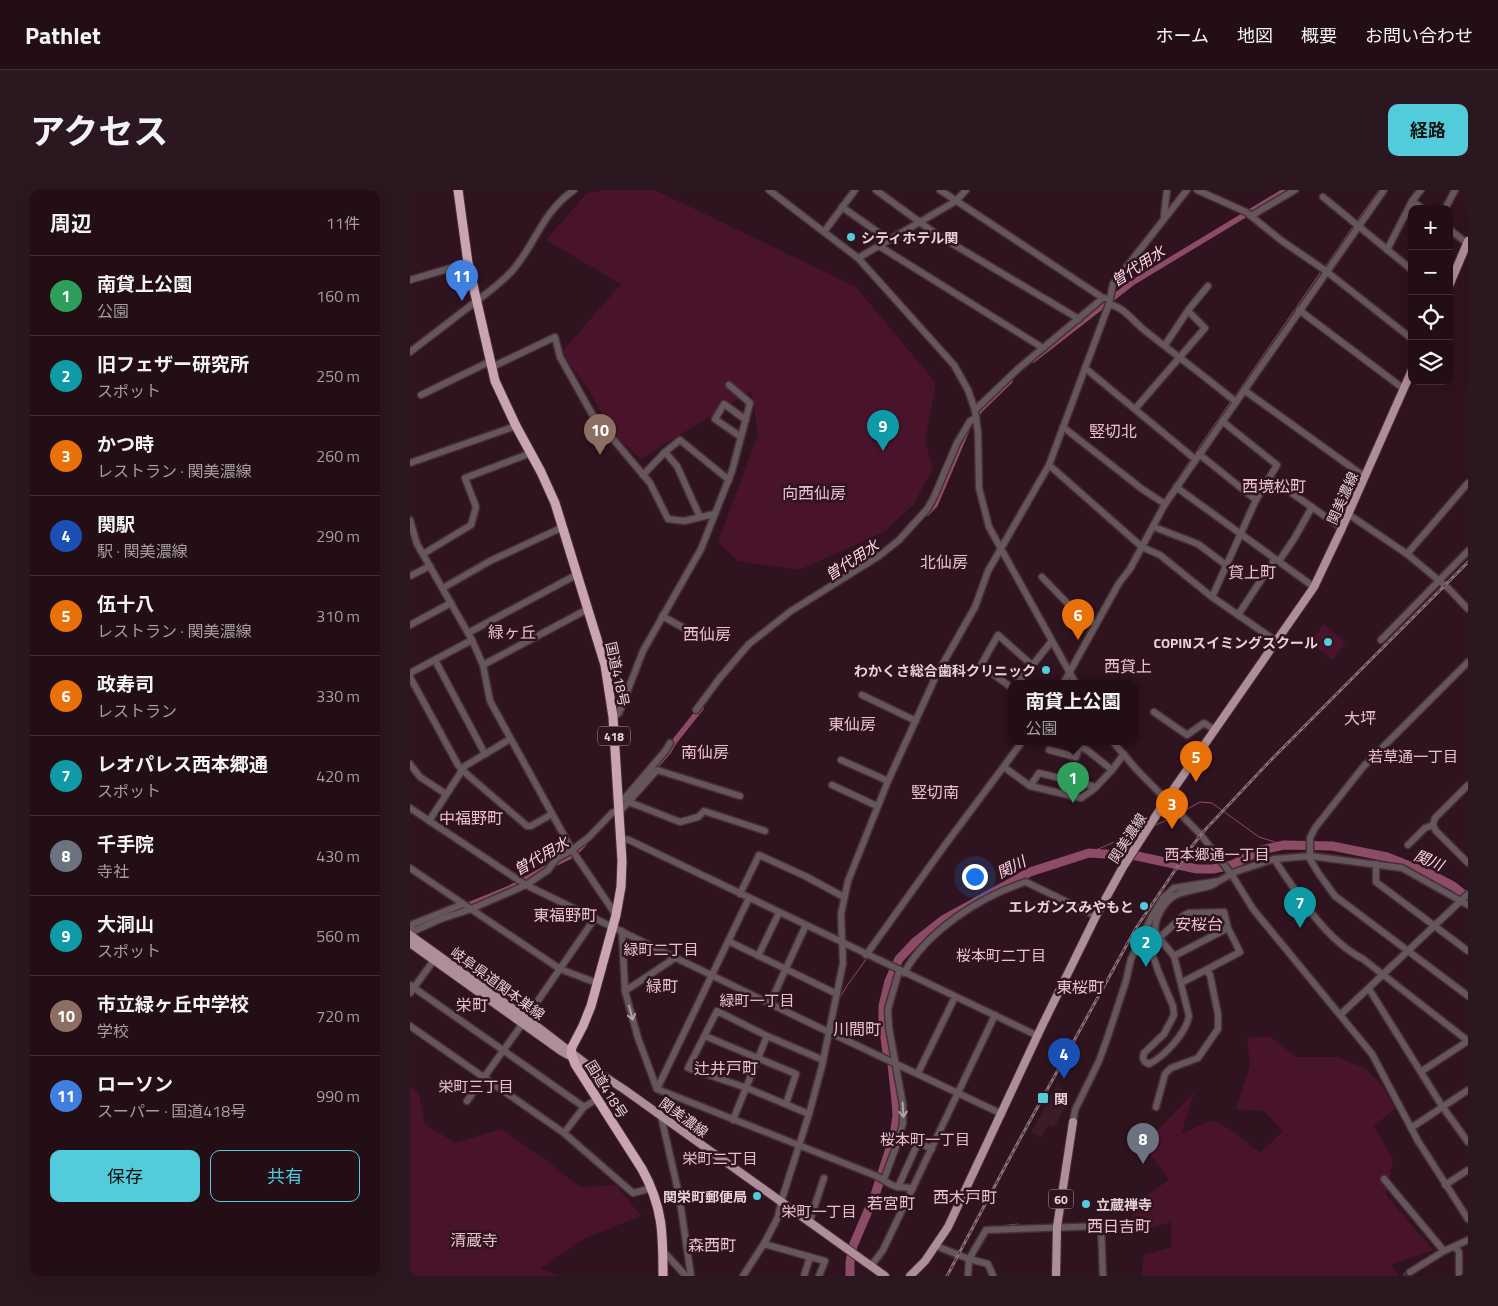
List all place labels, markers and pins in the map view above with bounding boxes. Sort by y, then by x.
place label: シティホテル関 [861,227,958,248]
marker: シティホテル関 [845,231,857,243]
pin: 11 [446,260,478,301]
pin: 9 [867,410,899,451]
pin: 10 [584,414,616,455]
pin: 6 [1062,599,1094,640]
place label: COPINスイミングスクール [1153,632,1318,653]
marker: COPINスイミングスクール [1322,636,1334,648]
place label: わかくさ総合歯科クリニック [854,660,1036,681]
marker: わかくさ総合歯科クリニック [1040,664,1052,676]
pin: 5 [1180,741,1212,782]
pin: 1 [1057,762,1089,803]
pin: 3 [1156,788,1188,829]
pin: 7 [1284,887,1316,928]
place label: エレガンスみやもと [1009,896,1134,917]
marker: エレガンスみやもと [1138,900,1150,912]
pin: 2 [1130,926,1162,967]
pin: 4 [1048,1038,1080,1079]
place label: 関 [1054,1088,1068,1109]
marker: 関 [1036,1091,1050,1105]
pin: 8 [1127,1123,1159,1164]
place label: 関栄町郵便局 [663,1186,747,1207]
marker: 関栄町郵便局 [751,1190,763,1202]
place label: 立蔵禅寺 [1096,1194,1152,1215]
marker: 立蔵禅寺 [1080,1198,1092,1210]

